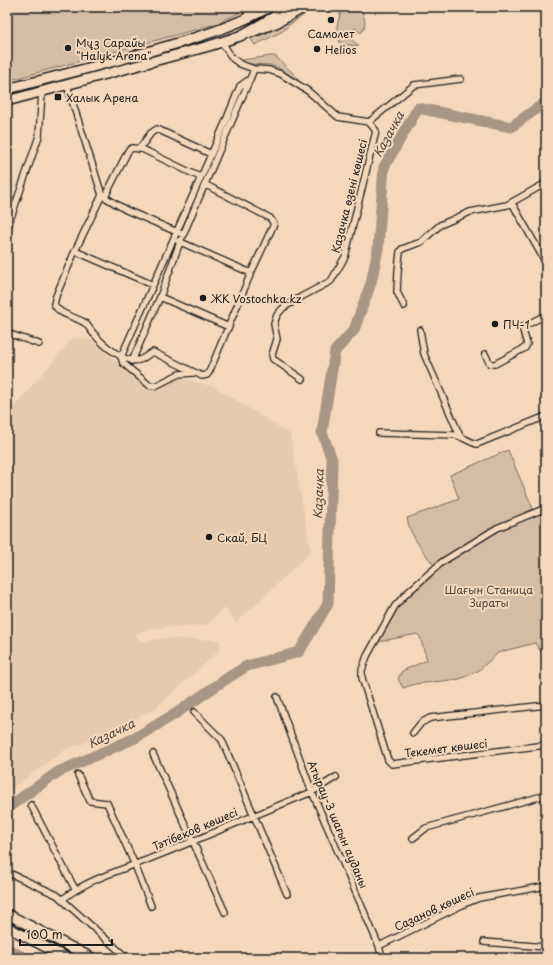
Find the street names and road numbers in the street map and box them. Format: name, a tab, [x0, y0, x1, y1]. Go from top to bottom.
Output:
street label: Казачка өзені көшесі	[327, 137, 371, 255]
street label: Текемет көшесі	[404, 734, 488, 762]
street label: Атырау-3 шағын ауданы	[303, 757, 373, 891]
street label: Тәтібеков көшесі	[150, 803, 240, 855]
street label: Сазанов көшесі	[391, 883, 477, 935]

